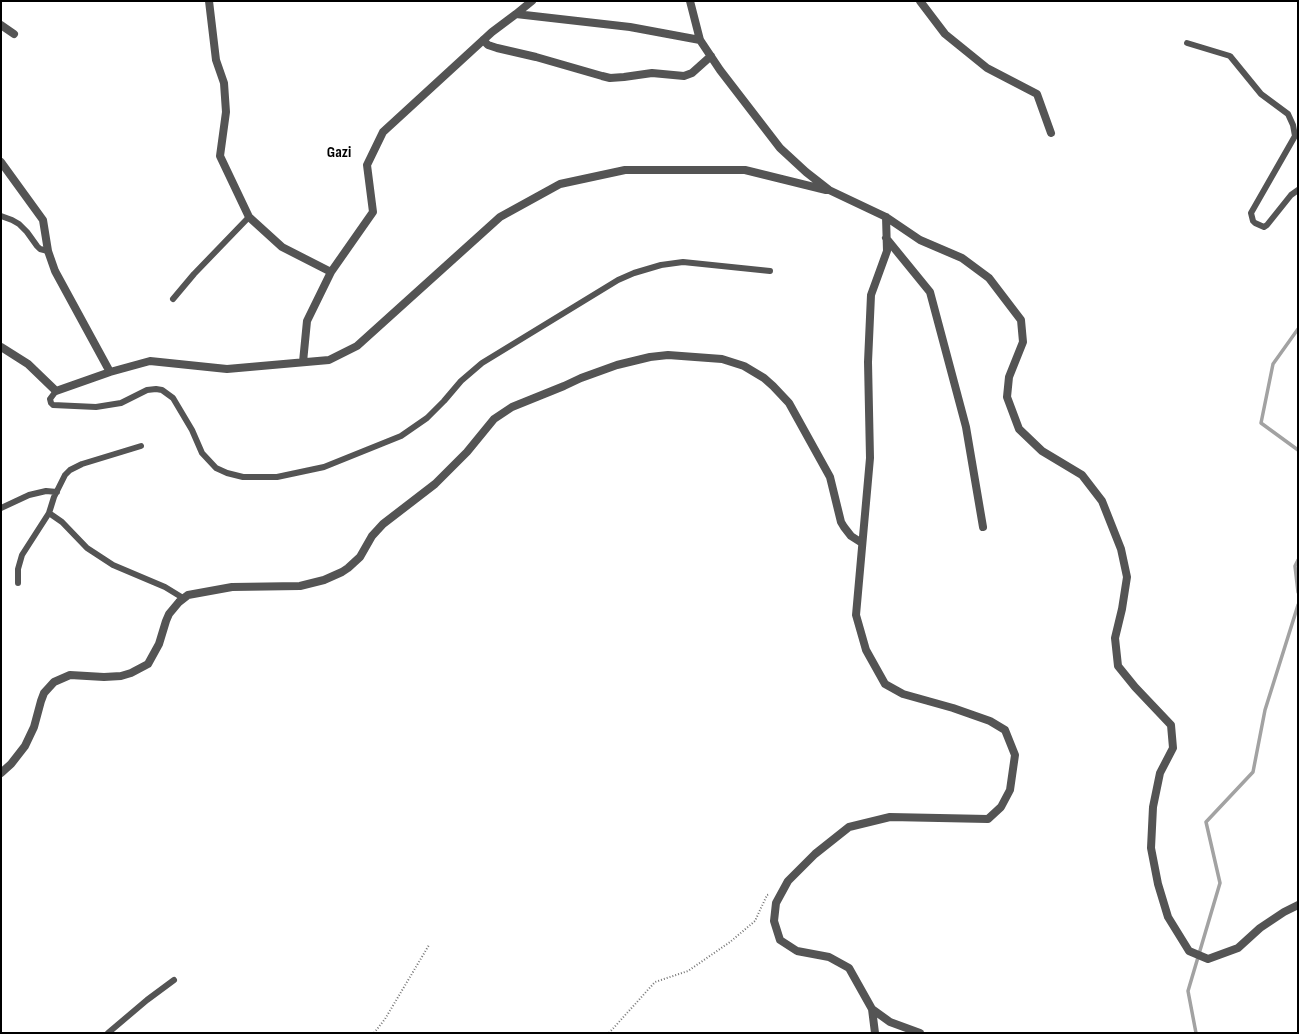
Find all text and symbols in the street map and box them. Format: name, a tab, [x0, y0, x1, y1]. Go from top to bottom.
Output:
district label: Gazi	[327, 143, 351, 163]

